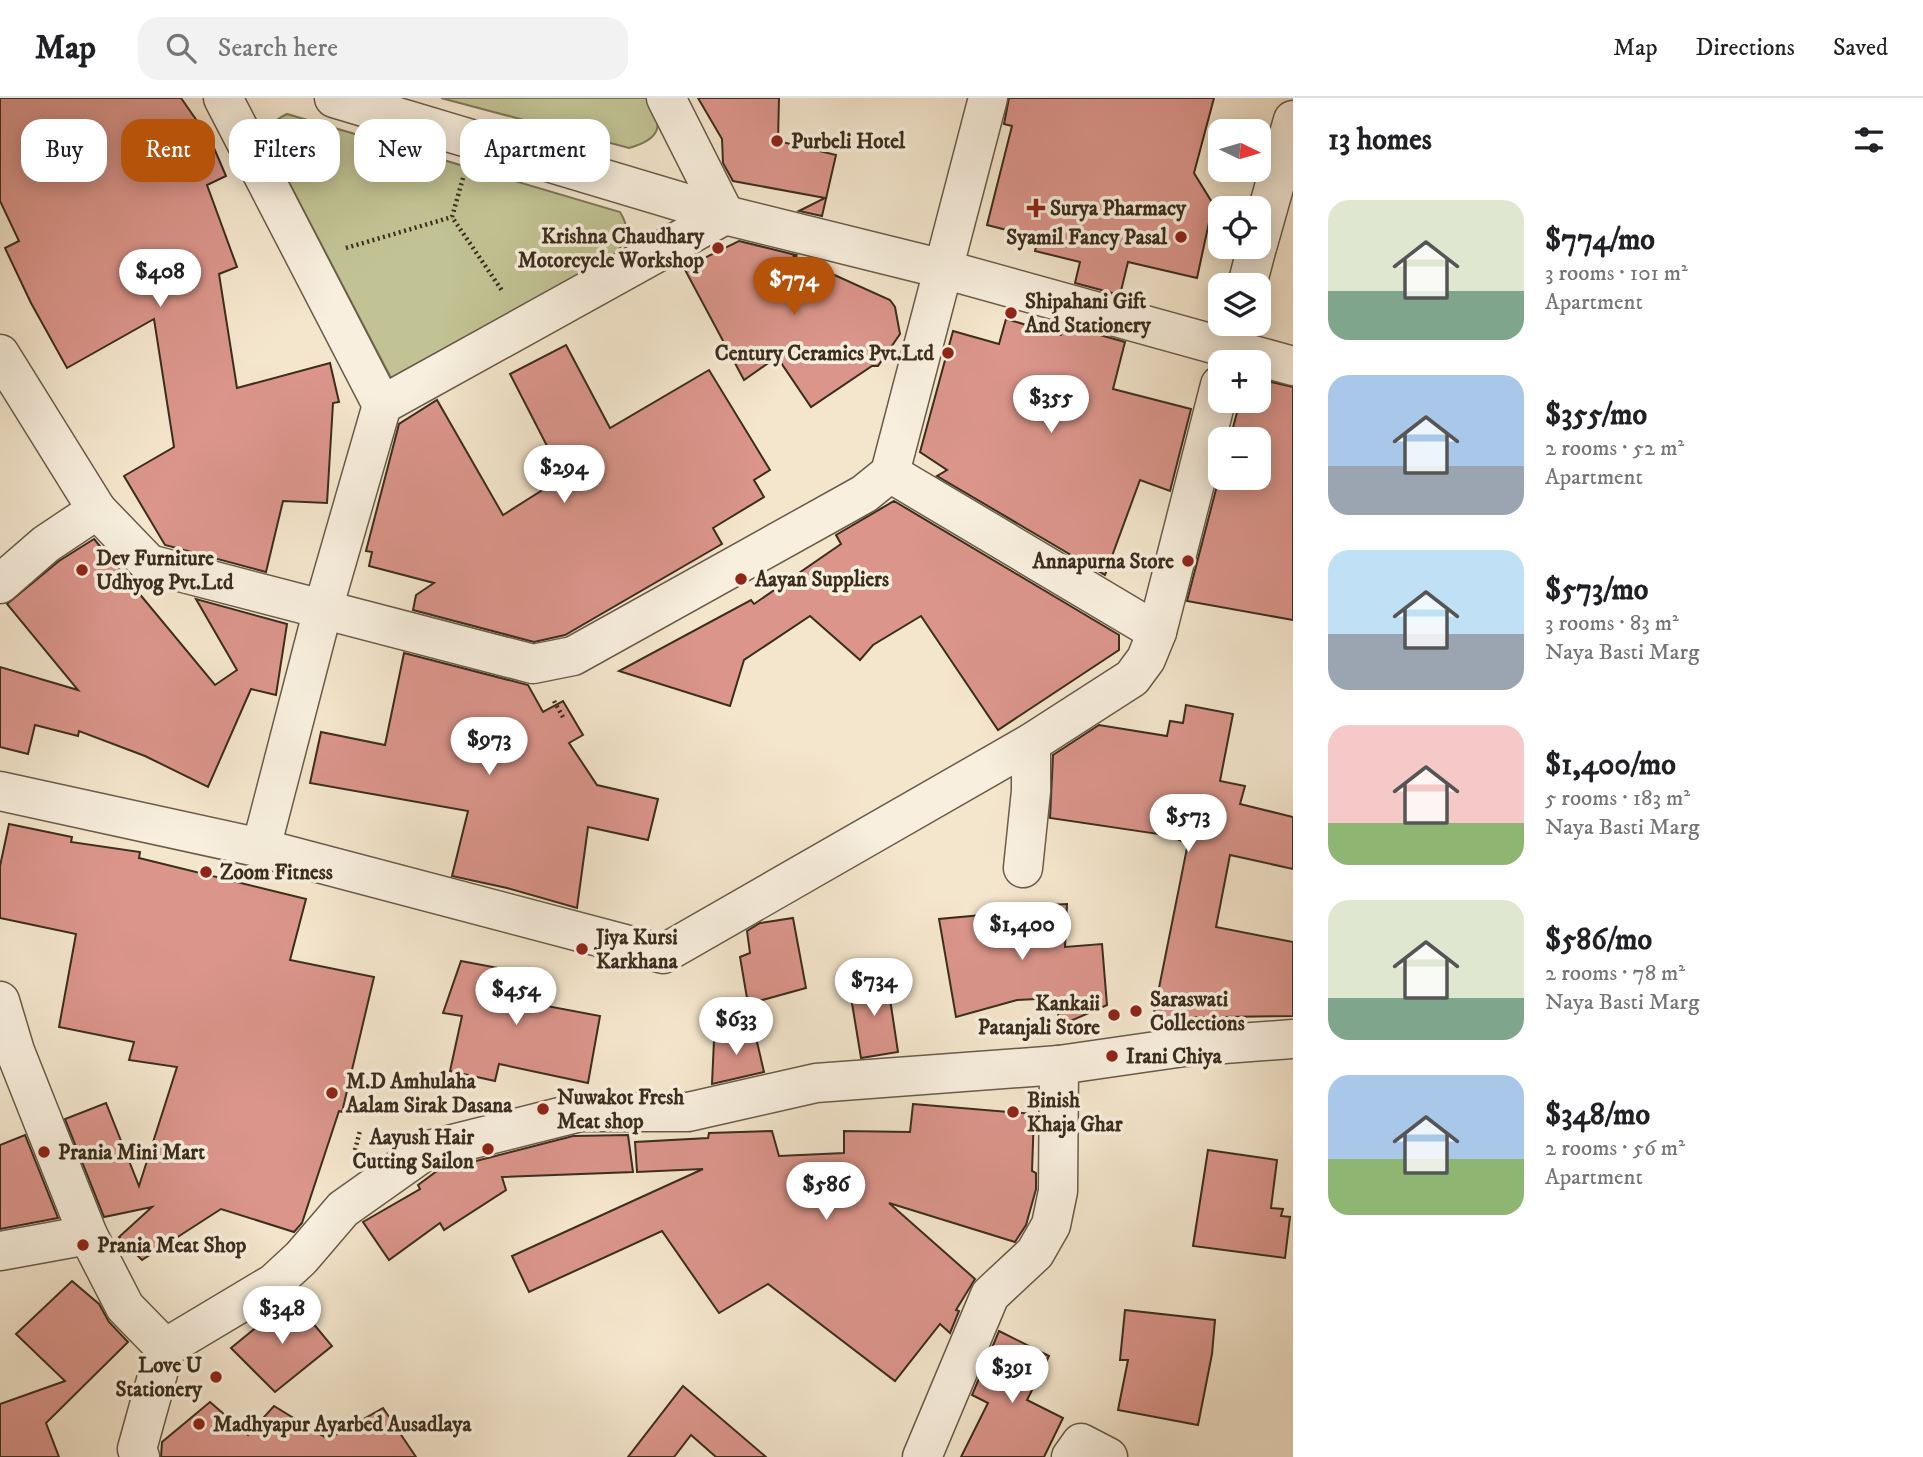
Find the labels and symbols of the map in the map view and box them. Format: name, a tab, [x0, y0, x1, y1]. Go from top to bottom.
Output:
north arrow	[1208, 119, 1270, 182]
place label: Purbeli Hotel	[791, 129, 906, 155]
marker: Purbeli Hotel	[769, 133, 785, 149]
place label: Surya Pharmacy	[1050, 196, 1187, 222]
marker: Surya Pharmacy	[1028, 200, 1044, 216]
place label: Krishna Chaudhary Motorcycle Workshop	[518, 224, 705, 274]
place label: Syamil Fancy Pasal	[1006, 225, 1168, 251]
marker: Syamil Fancy Pasal	[1173, 229, 1189, 245]
marker: Krishna Chaudhary Motorcycle Workshop	[710, 240, 726, 256]
pin: $408	[119, 250, 201, 309]
pin: $774	[753, 258, 835, 317]
place label: Shipahani Gift And Stationery	[1024, 289, 1152, 339]
marker: Shipahani Gift And Stationery	[1003, 305, 1019, 321]
place label: Century Ceramics Pvt.Ltd	[715, 341, 935, 367]
marker: Century Ceramics Pvt.Ltd	[940, 345, 956, 361]
pin: $355	[1010, 376, 1092, 435]
pin: $294	[523, 446, 605, 505]
place label: Dev Furniture Udhyog Pvt.Ltd	[96, 546, 234, 596]
place label: Annapurna Store	[1031, 549, 1174, 575]
marker: Annapurna Store	[1180, 553, 1196, 569]
marker: Dev Furniture Udhyog Pvt.Ltd	[74, 562, 90, 578]
place label: Aayan Suppliers	[754, 567, 889, 593]
marker: Aayan Suppliers	[733, 571, 749, 587]
pin: $973	[448, 718, 530, 777]
pin: $573	[1147, 794, 1229, 854]
place label: Zoom Fitness	[220, 860, 333, 886]
marker: Zoom Fitness	[198, 864, 214, 880]
pin: $1,400	[965, 902, 1079, 962]
place label: Jiya Kursi Karkhana	[594, 925, 679, 975]
marker: Jiya Kursi Karkhana	[574, 941, 590, 957]
pin: $734	[833, 958, 915, 1018]
pin: $454	[475, 968, 557, 1027]
place label: Saraswati Collections	[1150, 987, 1245, 1037]
place label: Kankaii Patanjali Store	[978, 991, 1101, 1042]
pin: $633	[695, 998, 777, 1057]
marker: Saraswati Collections	[1128, 1003, 1144, 1019]
marker: Kankaii Patanjali Store	[1106, 1007, 1122, 1023]
place label: Irani Chiya	[1126, 1044, 1223, 1070]
marker: Irani Chiya	[1104, 1048, 1120, 1064]
place label: M.D Amhulaha Aalam Sirak Dasana	[345, 1069, 513, 1119]
marker: M.D Amhulaha Aalam Sirak Dasana	[324, 1085, 340, 1101]
place label: Nuwakot Fresh Meat shop	[557, 1085, 685, 1135]
place label: Binish Khaja Ghar	[1027, 1088, 1124, 1139]
marker: Nuwakot Fresh Meat shop	[535, 1101, 551, 1117]
marker: Binish Khaja Ghar	[1005, 1104, 1021, 1120]
place label: Aayush Hair Cutting Sailon	[353, 1125, 475, 1175]
place label: Prania Mini Mart	[58, 1140, 205, 1166]
marker: Aayush Hair Cutting Sailon	[480, 1141, 496, 1157]
marker: Prania Mini Mart	[36, 1144, 52, 1160]
pin: $586	[785, 1162, 867, 1222]
place label: Prania Meat Shop	[97, 1233, 247, 1259]
marker: Prania Meat Shop	[75, 1237, 91, 1253]
pin: $348	[241, 1286, 323, 1346]
pin: $391	[971, 1346, 1053, 1405]
place label: Love U Stationery	[116, 1353, 203, 1403]
marker: Love U Stationery	[208, 1369, 224, 1385]
place label: Madhyapur Ayarbed Ausadlaya	[213, 1412, 473, 1438]
marker: Madhyapur Ayarbed Ausadlaya	[191, 1416, 207, 1432]

